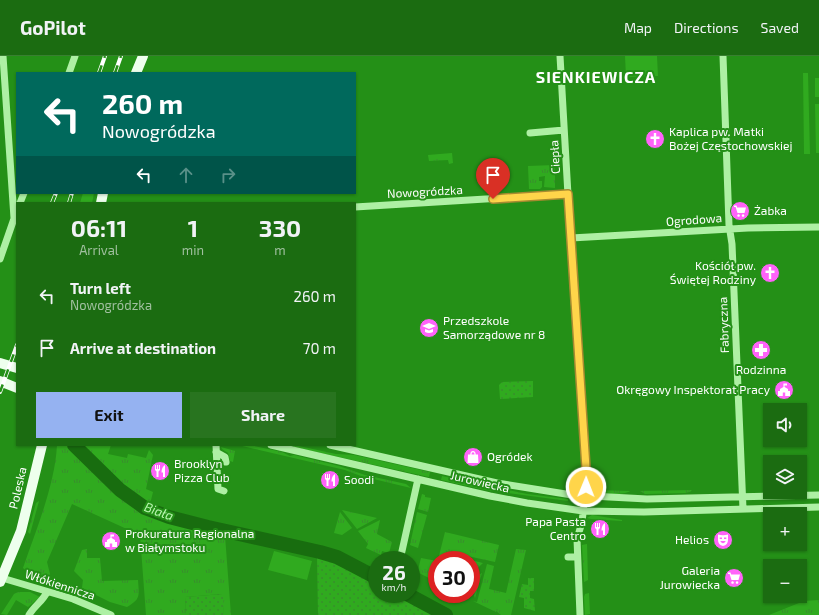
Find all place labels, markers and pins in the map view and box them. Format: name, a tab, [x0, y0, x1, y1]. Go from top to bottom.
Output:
place label: Kaplica pw. Matki Bożej Częstochowskiej	[669, 124, 792, 153]
church icon: Kaplica pw. Matki Bożej Częstochowskiej	[644, 128, 666, 150]
pin	[476, 158, 510, 199]
supermarket icon: Żabka	[729, 200, 751, 222]
place label: Żabka	[754, 203, 787, 217]
place label: Kościół pw. Świętej Rodziny	[670, 258, 757, 287]
church icon: Kościół pw. Świętej Rodziny	[759, 262, 781, 284]
place label: Przedszkole Samorządowe nr 8	[443, 313, 545, 341]
school or university icon: Przedszkole Samorządowe nr 8	[418, 317, 440, 339]
pharmacy icon: Rodzinna	[750, 339, 772, 361]
place label: Rodzinna	[736, 362, 786, 376]
public building icon: Okręgowy Inspektorat Pracy	[773, 379, 795, 401]
place label: Okręgowy Inspektorat Pracy	[616, 382, 771, 396]
shop icon: Ogródek	[462, 446, 484, 468]
place label: Ogródek	[487, 449, 533, 463]
place label: Brooklyn Pizza Club	[174, 456, 230, 484]
restaurant icon: Brooklyn Pizza Club	[149, 460, 171, 482]
restaurant icon: Soodi	[319, 469, 341, 491]
place label: Soodi	[344, 472, 374, 486]
place label: Papa Pasta Centro	[525, 514, 586, 542]
restaurant icon: Papa Pasta Centro	[589, 518, 611, 540]
place label: Prokuratura Regionalna w Białymstoku	[125, 526, 254, 554]
theatre icon: Helios	[712, 529, 734, 551]
public building icon: Prokuratura Regionalna w Białymstoku	[100, 530, 122, 552]
place label: Helios	[675, 532, 709, 546]
place label: Galeria Jurowiecka	[660, 563, 720, 591]
supermarket icon: Galeria Jurowiecka	[723, 567, 745, 589]

